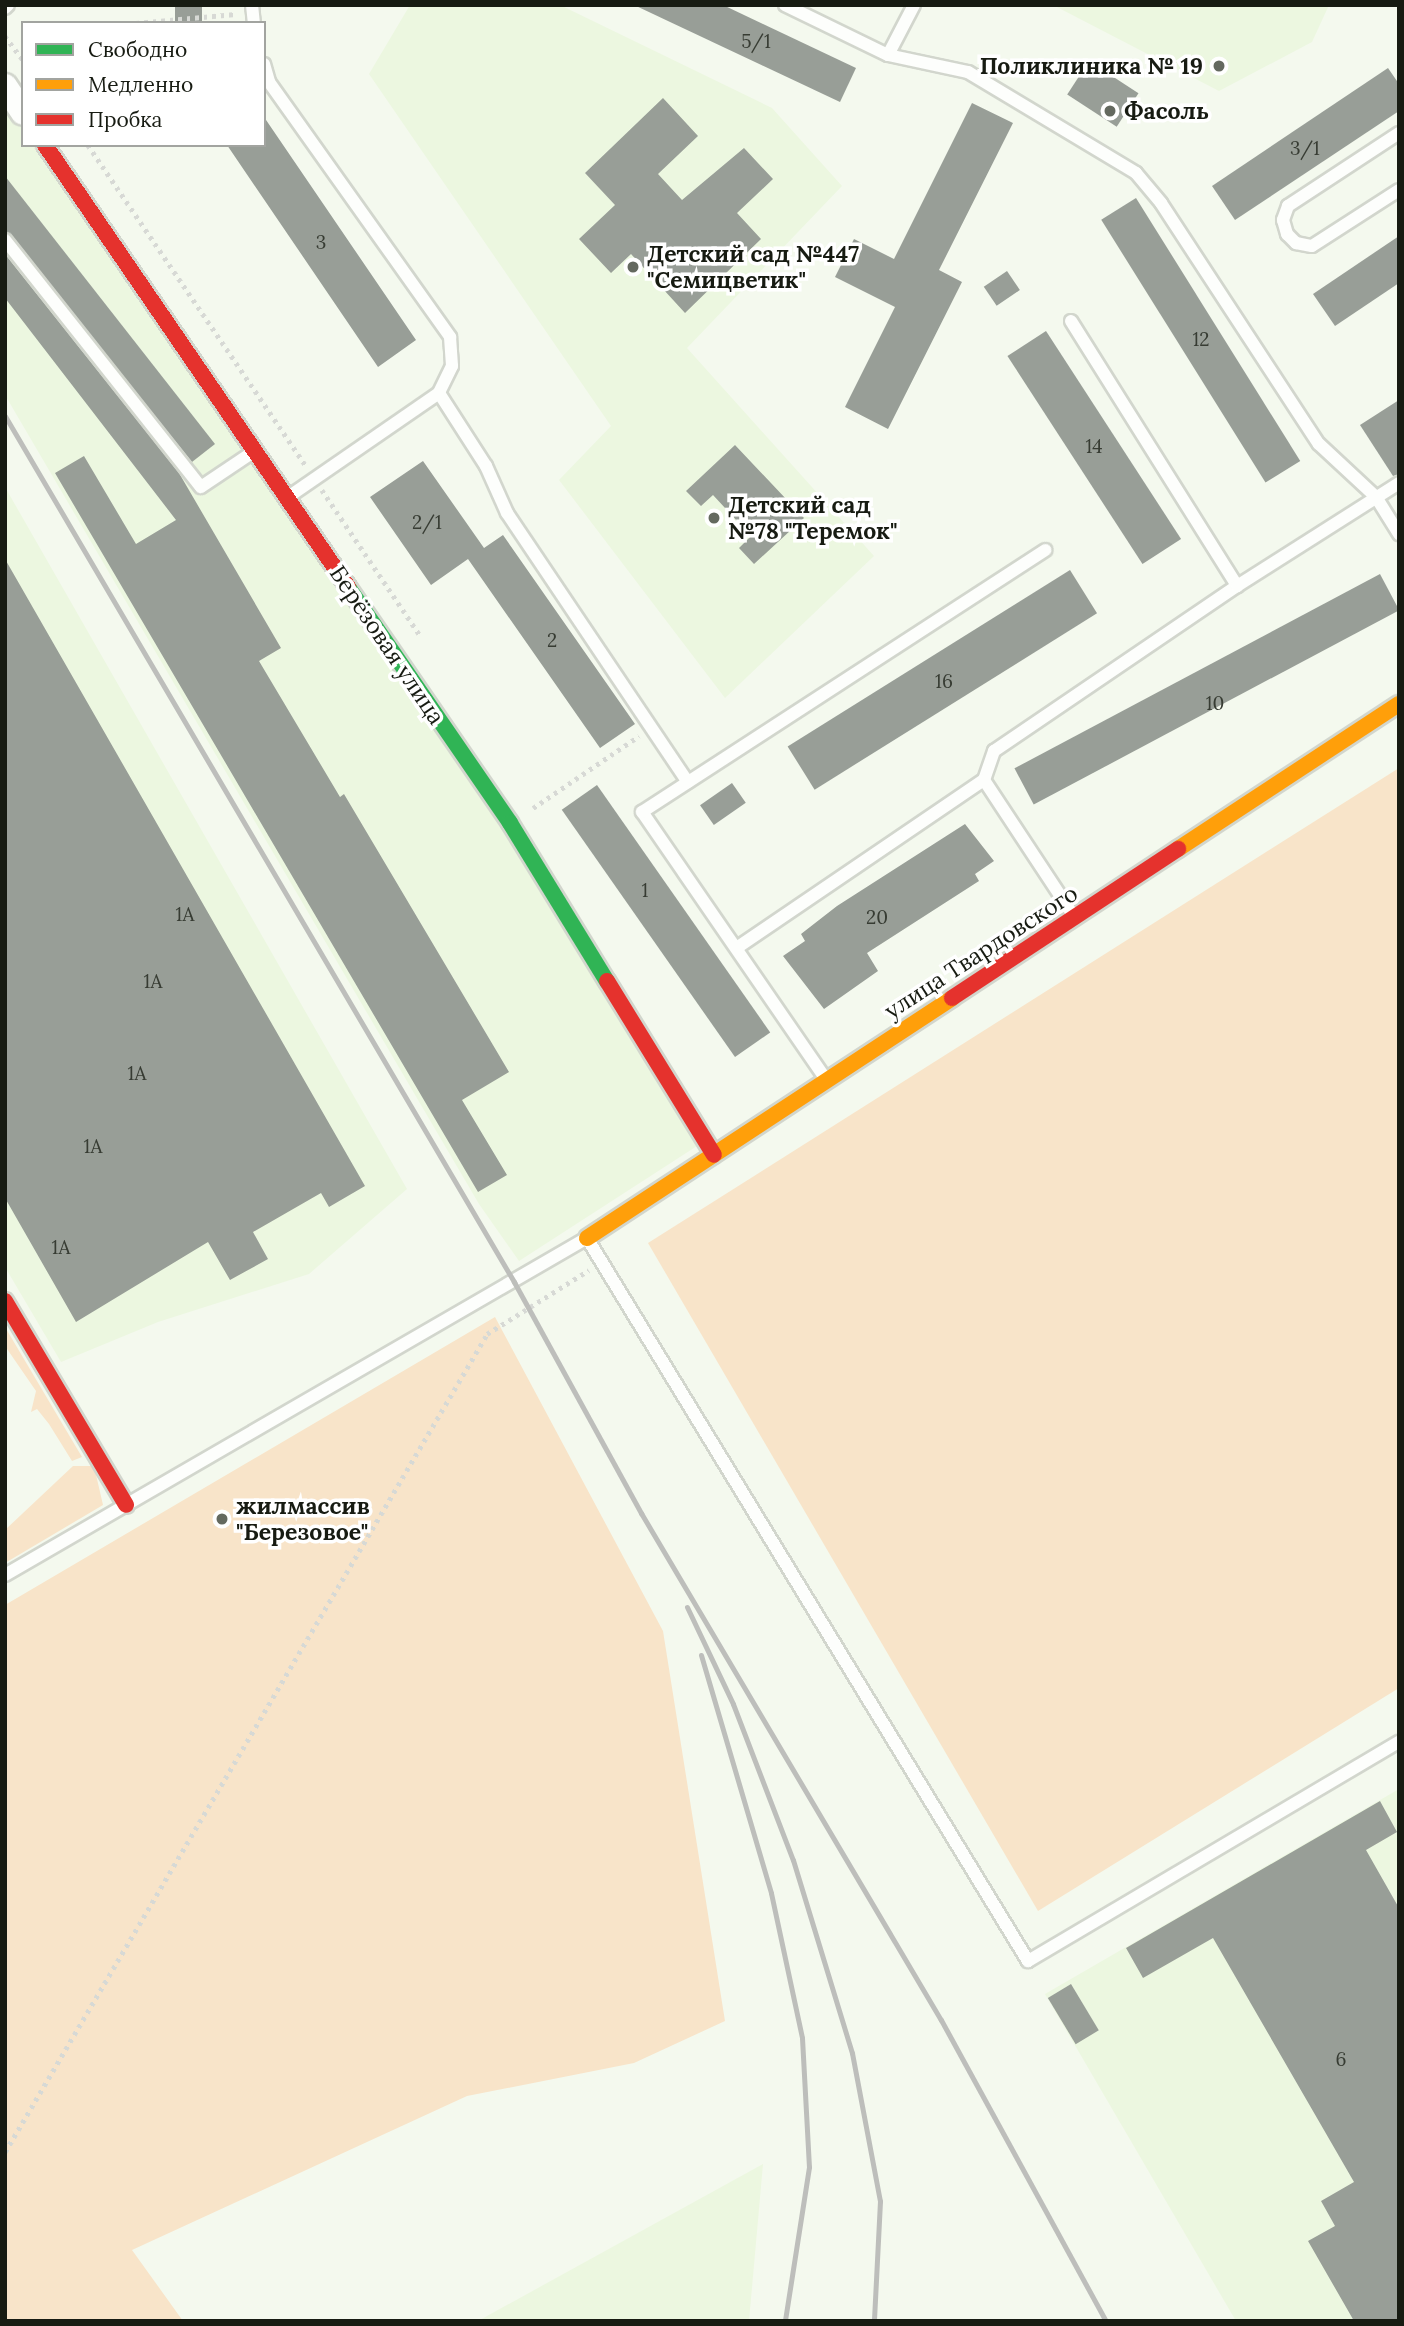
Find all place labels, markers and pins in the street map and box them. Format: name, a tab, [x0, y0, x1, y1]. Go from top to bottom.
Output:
place label: Поликлиника № 19	[980, 52, 1203, 80]
marker: Поликлиника № 19	[1209, 56, 1229, 76]
place label: Фасоль	[1124, 97, 1209, 125]
marker: Фасоль	[1102, 103, 1118, 119]
place label: Детский сад №447 "Семицветик"	[647, 240, 859, 294]
marker: Детский сад №447 "Семицветик"	[625, 259, 641, 275]
place label: Детский сад №78 "Теремок"	[728, 491, 897, 545]
marker: Детский сад №78 "Теремок"	[706, 510, 722, 526]
place label: жилмассив "Березовое"	[236, 1492, 370, 1546]
marker: жилмассив "Березовое"	[214, 1511, 230, 1527]

